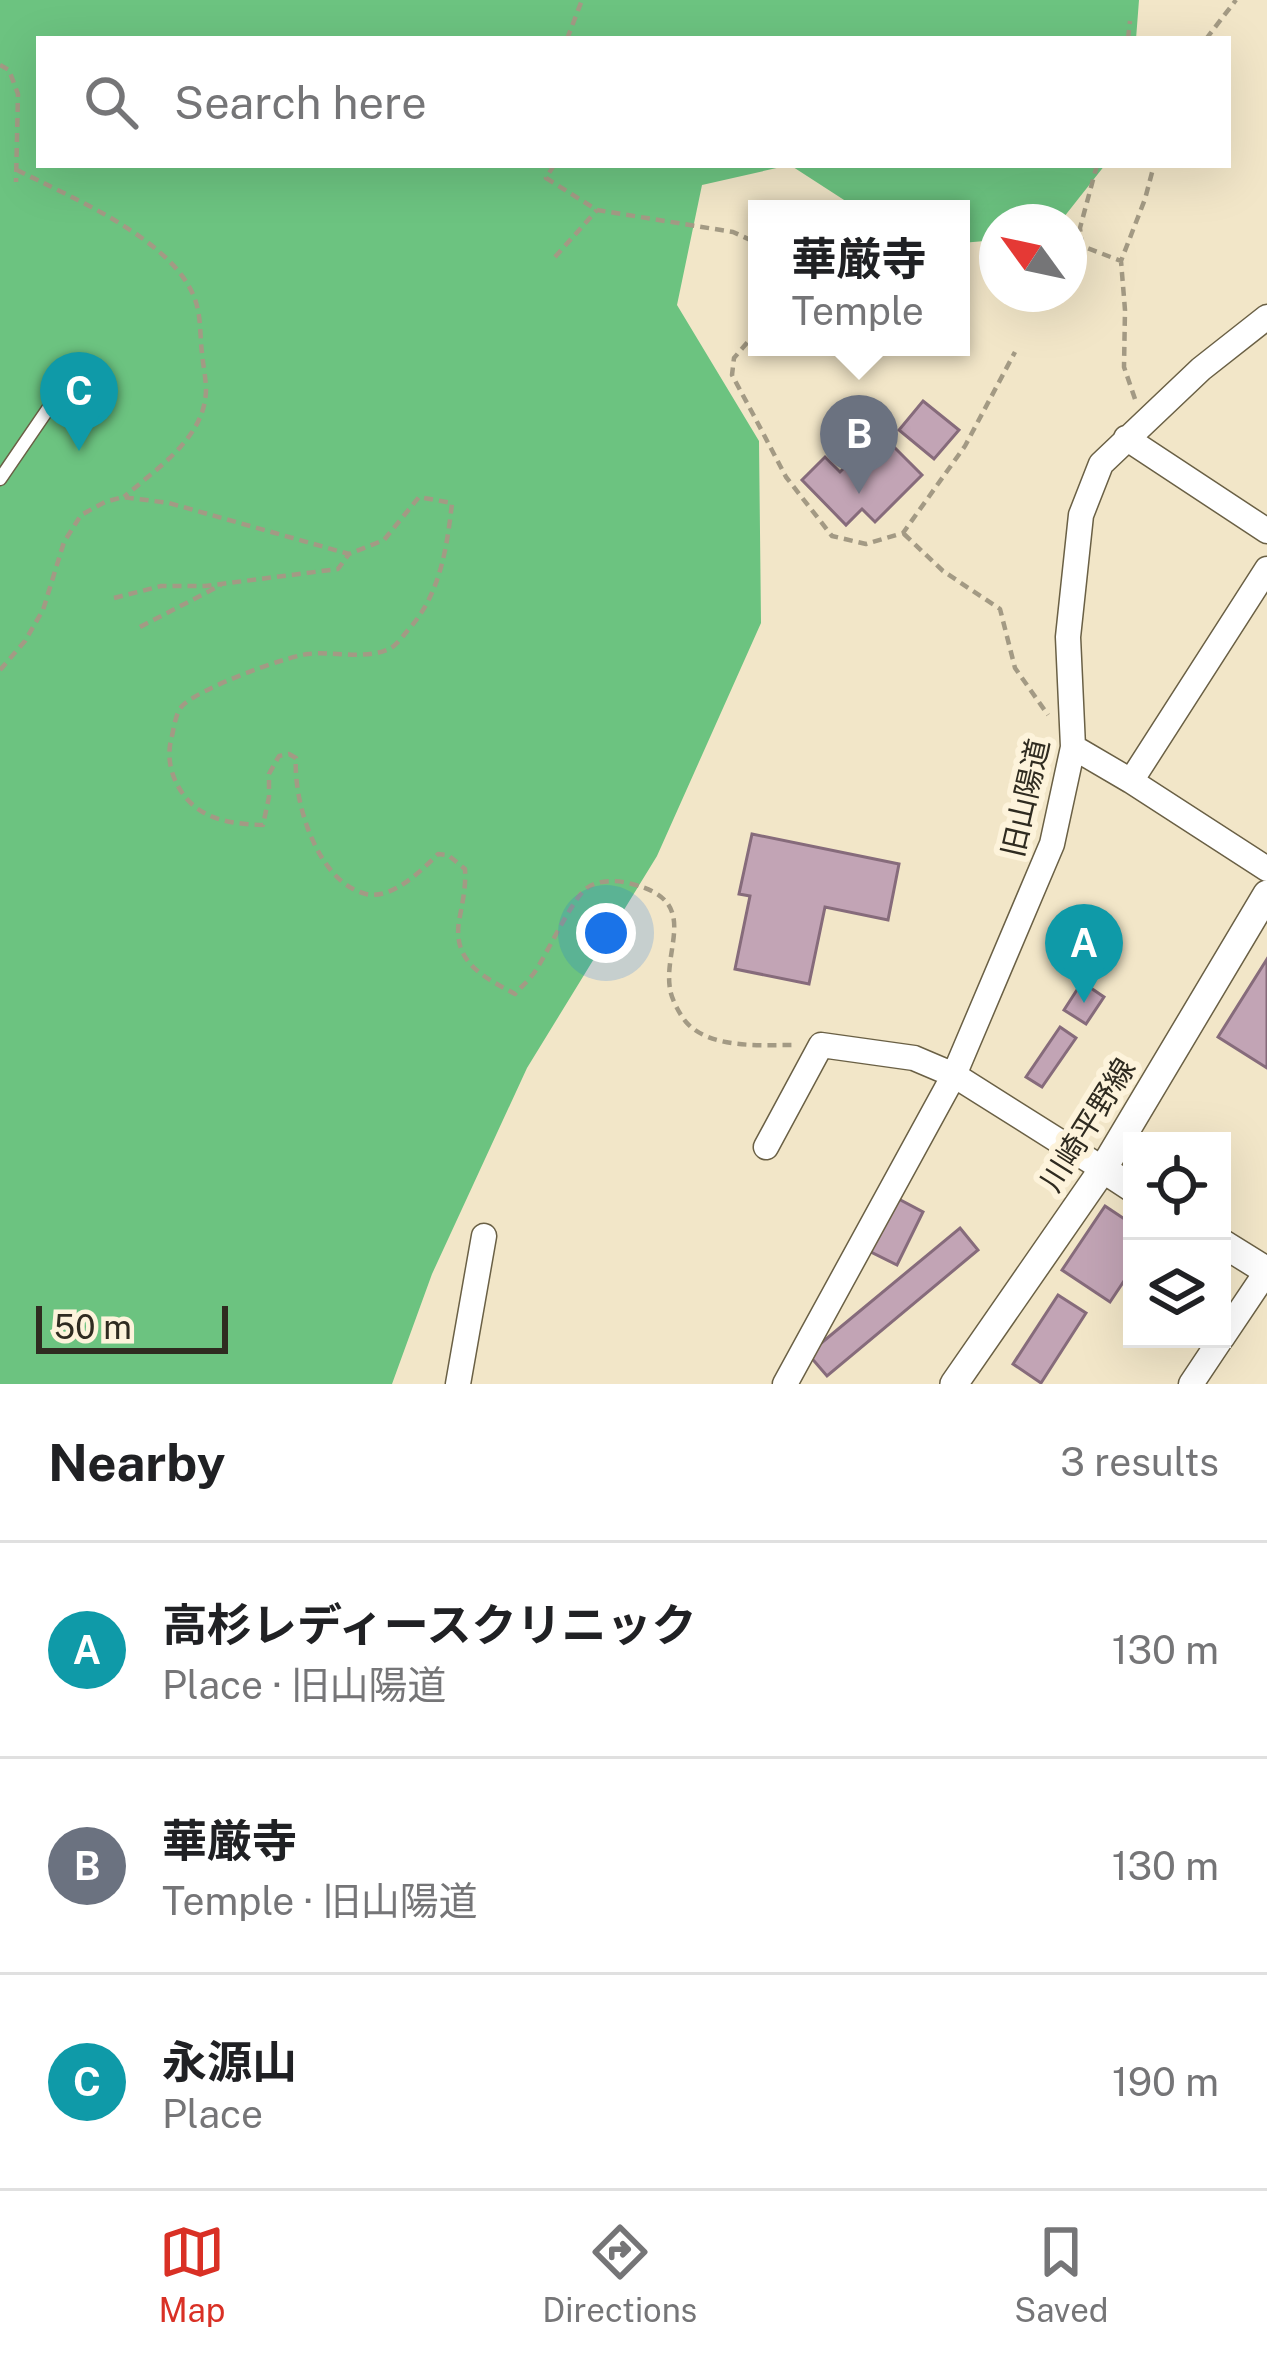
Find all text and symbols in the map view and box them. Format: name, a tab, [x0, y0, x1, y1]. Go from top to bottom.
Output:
search box	[36, 36, 1231, 168]
icon: search	[78, 69, 144, 135]
text: Search here	[174, 76, 427, 129]
popup	[748, 200, 970, 356]
north arrow	[979, 204, 1087, 312]
text: 華厳寺	[791, 232, 927, 285]
text: Temple	[791, 288, 924, 334]
pin: C	[40, 352, 118, 451]
pin: B	[820, 395, 898, 494]
street label: 旧山陽道	[994, 735, 1056, 860]
your location	[576, 903, 636, 963]
pin: A	[1045, 904, 1123, 1003]
street label: 川崎平野線	[1032, 1051, 1142, 1198]
map controls	[1123, 1132, 1231, 1348]
button: locate	[1123, 1132, 1231, 1240]
button: layers	[1123, 1240, 1231, 1348]
scale bar	[36, 1300, 228, 1353]
text: 50 m	[54, 1308, 132, 1346]
text: Nearby	[48, 1433, 225, 1492]
text: 3 results	[1060, 1439, 1219, 1485]
text: 高杉レディースクリニック	[162, 1598, 697, 1651]
text: A	[73, 1627, 101, 1673]
text: 130 m	[1112, 1627, 1219, 1673]
text: Place · 旧山陽道	[162, 1662, 447, 1708]
text: 華厳寺	[162, 1814, 297, 1867]
text: B	[74, 1843, 100, 1889]
text: 130 m	[1112, 1843, 1219, 1889]
text: Temple · 旧山陽道	[162, 1878, 478, 1924]
text: 永源山	[162, 2035, 297, 2088]
text: C	[73, 2059, 101, 2105]
text: 190 m	[1112, 2059, 1219, 2105]
text: Place	[162, 2091, 263, 2137]
tab: Map	[158, 2219, 225, 2329]
tab: Directions	[542, 2219, 697, 2329]
tab: Saved	[1014, 2219, 1109, 2329]

